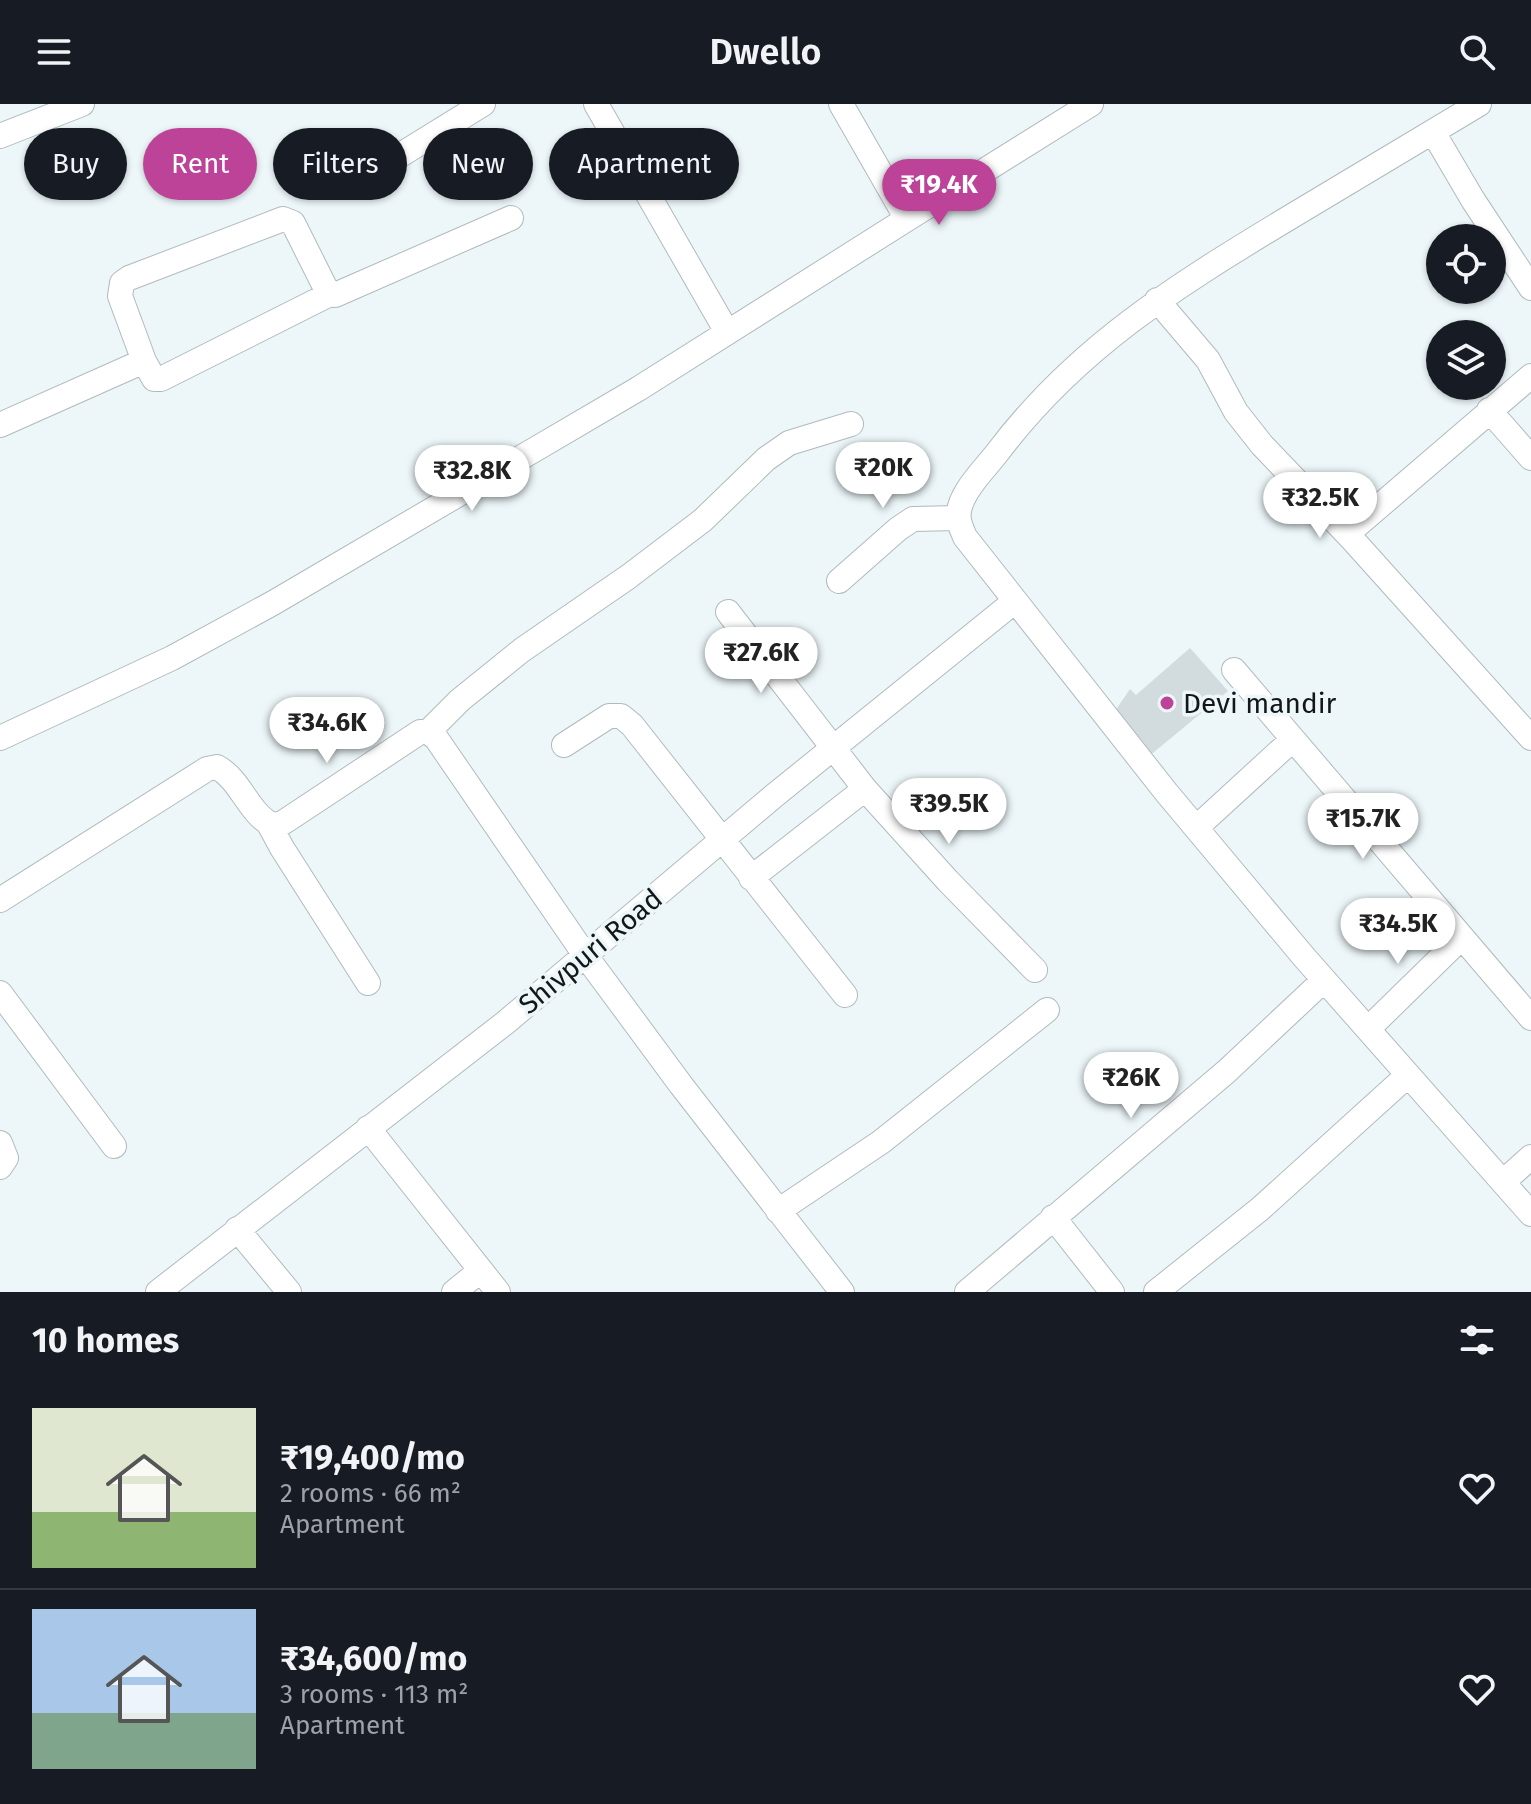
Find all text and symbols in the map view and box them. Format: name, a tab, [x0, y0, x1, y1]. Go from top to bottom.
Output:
icon: menu	[32, 30, 76, 74]
text: Dwello	[709, 30, 822, 74]
icon: search	[1455, 30, 1499, 74]
chip: Buy	[24, 128, 127, 200]
chip: Rent	[143, 128, 257, 200]
chip: Filters	[273, 128, 407, 200]
chip: New	[423, 128, 533, 200]
chip: Apartment	[549, 128, 739, 200]
pin: ₹19.4K	[874, 159, 1004, 227]
text: ₹19.4K	[900, 169, 978, 200]
map controls	[1426, 224, 1506, 400]
button: locate	[1426, 224, 1506, 304]
button: layers	[1426, 320, 1506, 400]
pin: ₹20K	[836, 442, 930, 510]
pin: ₹32.8K	[407, 445, 537, 513]
text: ₹20K	[853, 452, 913, 483]
text: ₹32.8K	[433, 455, 511, 486]
pin: ₹32.5K	[1255, 472, 1385, 540]
text: ₹32.5K	[1281, 482, 1359, 513]
pin: ₹27.6K	[696, 627, 826, 695]
text: ₹27.6K	[723, 637, 799, 668]
place label: Devi mandir	[1183, 687, 1337, 720]
marker: Devi mandir	[1158, 694, 1176, 712]
pin: ₹34.6K	[262, 697, 392, 765]
text: ₹34.6K	[287, 707, 367, 738]
pin: ₹39.5K	[884, 778, 1014, 846]
text: ₹39.5K	[910, 788, 988, 819]
pin: ₹15.7K	[1298, 793, 1428, 861]
text: ₹15.7K	[1326, 803, 1400, 834]
street label: Shivpuri Road	[512, 882, 669, 1021]
pin: ₹34.5K	[1333, 898, 1463, 966]
text: ₹34.5K	[1358, 908, 1438, 939]
pin: ₹26K	[1084, 1052, 1178, 1120]
text: ₹26K	[1102, 1062, 1160, 1093]
icon: filters	[1455, 1318, 1499, 1362]
text: 10 homes	[32, 1320, 179, 1361]
text: ₹19,400/mo	[280, 1437, 465, 1478]
icon: home	[96, 1440, 192, 1536]
icon: heart	[1455, 1466, 1499, 1510]
text: 2 rooms · 66 m²	[280, 1478, 461, 1509]
text: Apartment	[280, 1509, 405, 1540]
text: ₹34,600/mo	[280, 1638, 467, 1679]
icon: home	[96, 1641, 192, 1737]
icon: heart	[1455, 1667, 1499, 1711]
text: 3 rooms · 113 m²	[280, 1679, 469, 1710]
text: Apartment	[280, 1710, 405, 1741]

